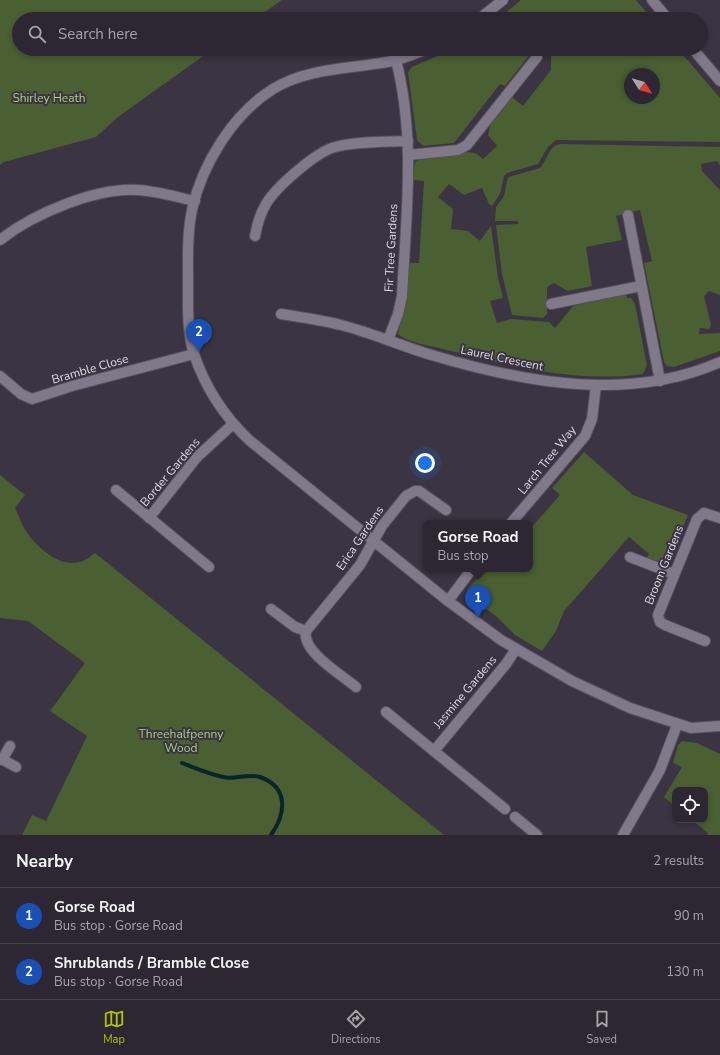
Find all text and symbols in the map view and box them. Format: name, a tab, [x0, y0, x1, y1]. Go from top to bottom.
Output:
search box	[12, 12, 708, 56]
icon: search	[26, 23, 48, 45]
text: Search here	[58, 24, 138, 44]
north arrow	[624, 68, 660, 104]
park label: Shirley Heath	[12, 90, 86, 106]
street label: Fir Tree Gardens	[381, 203, 401, 293]
pin: 2	[186, 319, 212, 352]
street label: Laurel Crescent	[459, 341, 546, 375]
street label: Bramble Close	[50, 350, 130, 388]
street label: Larch Tree Way	[514, 422, 580, 498]
street label: Border Gardens	[137, 434, 204, 510]
your location	[415, 453, 435, 473]
street label: Erica Gardens	[333, 503, 388, 573]
popup	[423, 520, 533, 572]
street label: Broom Gardens	[641, 523, 687, 607]
text: Gorse Road	[438, 527, 518, 547]
text: Bus stop	[438, 547, 489, 565]
pin: 1	[465, 585, 491, 618]
street label: Jasmine Gardens	[429, 652, 500, 733]
park label: Threehalfpenny Wood	[139, 726, 224, 756]
map controls	[672, 787, 708, 823]
button: locate	[672, 787, 708, 823]
text: Nearby	[16, 850, 73, 873]
text: 2 results	[653, 852, 704, 870]
text: Gorse Road	[54, 897, 135, 917]
text: 1	[25, 907, 33, 925]
text: 90 m	[674, 907, 704, 925]
text: Bus stop · Gorse Road	[54, 917, 183, 935]
text: Shrublands / Bramble Close	[54, 953, 249, 973]
text: 2	[25, 963, 33, 981]
text: 130 m	[666, 963, 704, 981]
text: Bus stop · Gorse Road	[54, 973, 183, 991]
tab: Map	[103, 1008, 125, 1047]
tab: Directions	[331, 1008, 381, 1047]
tab: Saved	[587, 1008, 617, 1047]

